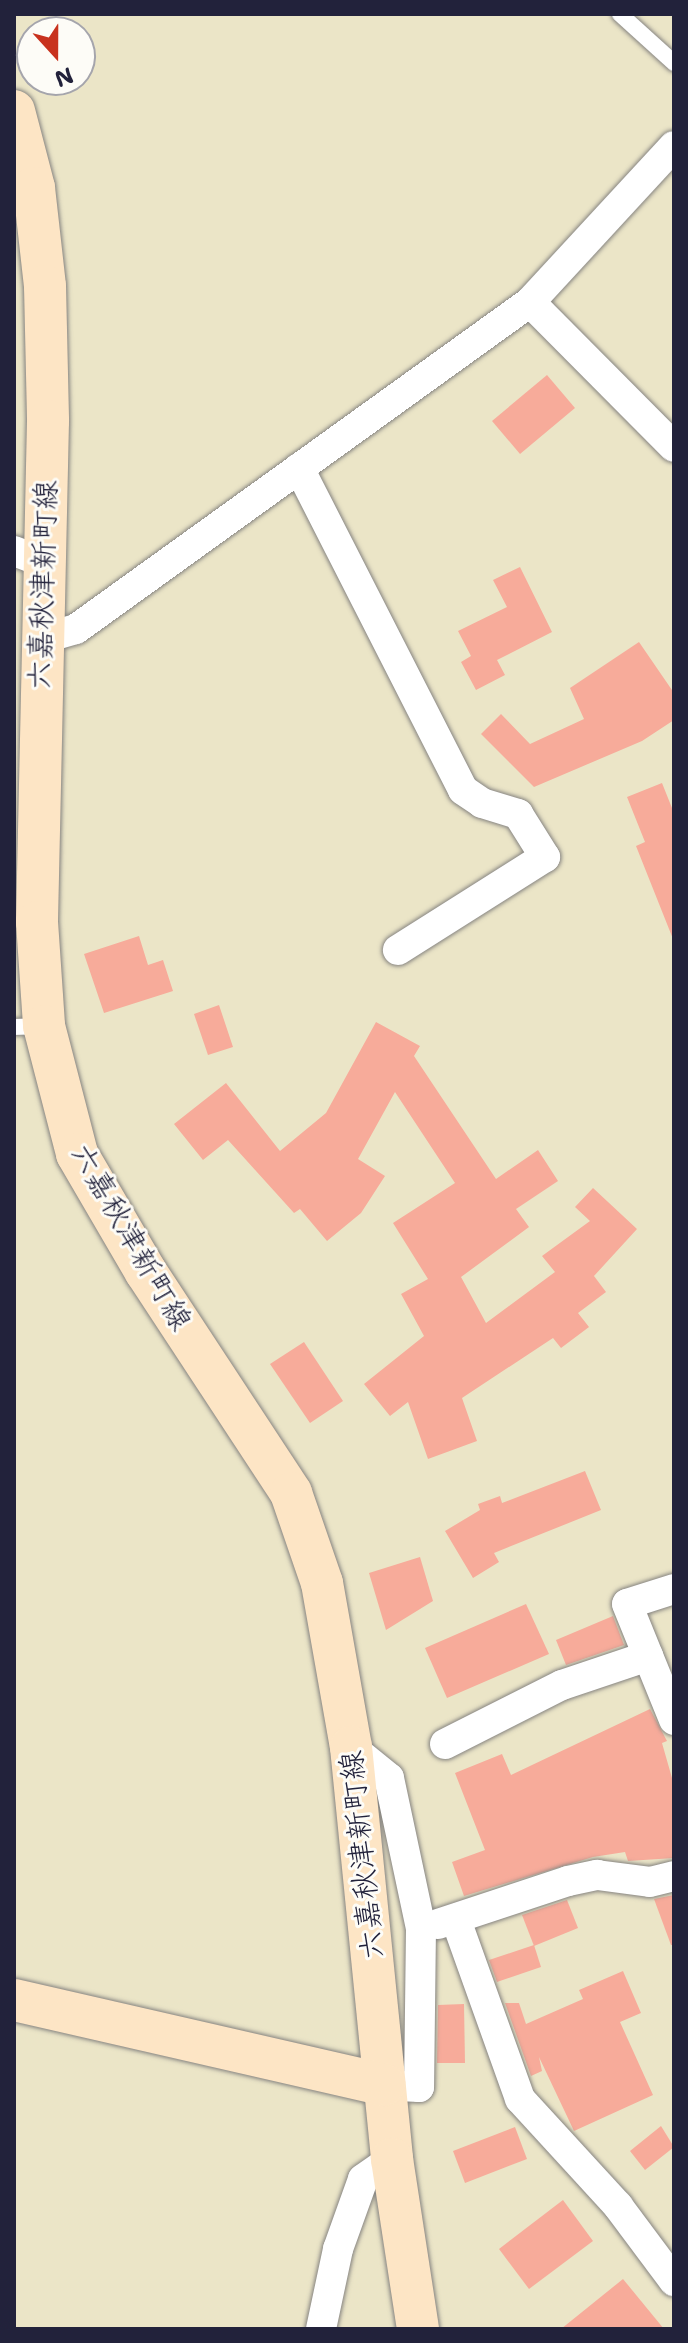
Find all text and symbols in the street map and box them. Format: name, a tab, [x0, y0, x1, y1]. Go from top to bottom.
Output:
north arrow	[16, 16, 96, 96]
text: N	[51, 60, 77, 94]
street label: 六嘉秋津新町線	[21, 479, 65, 691]
street label: 六嘉秋津新町線	[63, 1137, 199, 1337]
street label: 六嘉秋津新町線	[333, 1749, 391, 1961]

